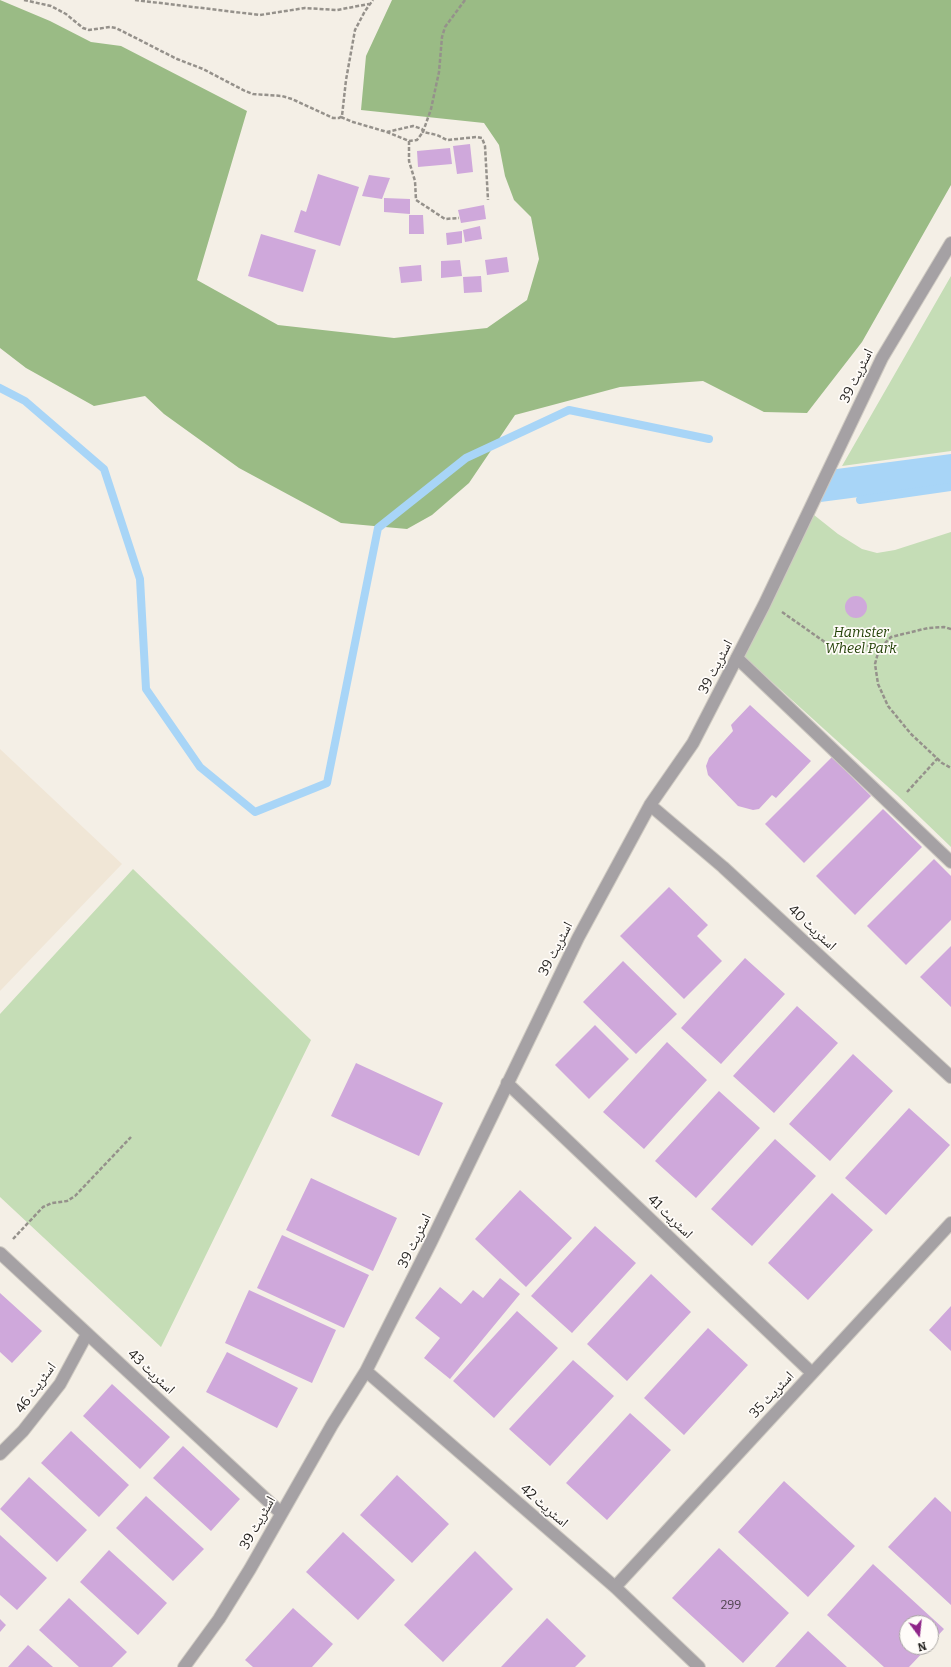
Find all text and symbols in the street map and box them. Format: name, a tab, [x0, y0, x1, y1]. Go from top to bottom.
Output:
street label: اسٹریٹ 39	[837, 346, 877, 406]
park label: Hamster Wheel Park	[825, 625, 897, 658]
street label: اسٹریٹ 39	[695, 637, 737, 697]
street label: اسٹریٹ 40	[785, 902, 839, 954]
street label: اسٹریٹ 39	[535, 919, 577, 979]
street label: اسٹریٹ 41	[644, 1191, 696, 1243]
street label: اسٹریٹ 39	[395, 1211, 435, 1271]
street label: اسٹریٹ 43	[124, 1346, 178, 1398]
street label: اسٹریٹ 46	[12, 1359, 60, 1417]
street label: اسٹریٹ 35	[746, 1368, 798, 1422]
street label: اسٹریٹ 42	[517, 1481, 571, 1531]
street label: اسٹریٹ 39	[236, 1493, 280, 1553]
house number: 299	[721, 1599, 741, 1613]
north arrow	[899, 1615, 939, 1655]
text: N	[916, 1639, 928, 1653]

